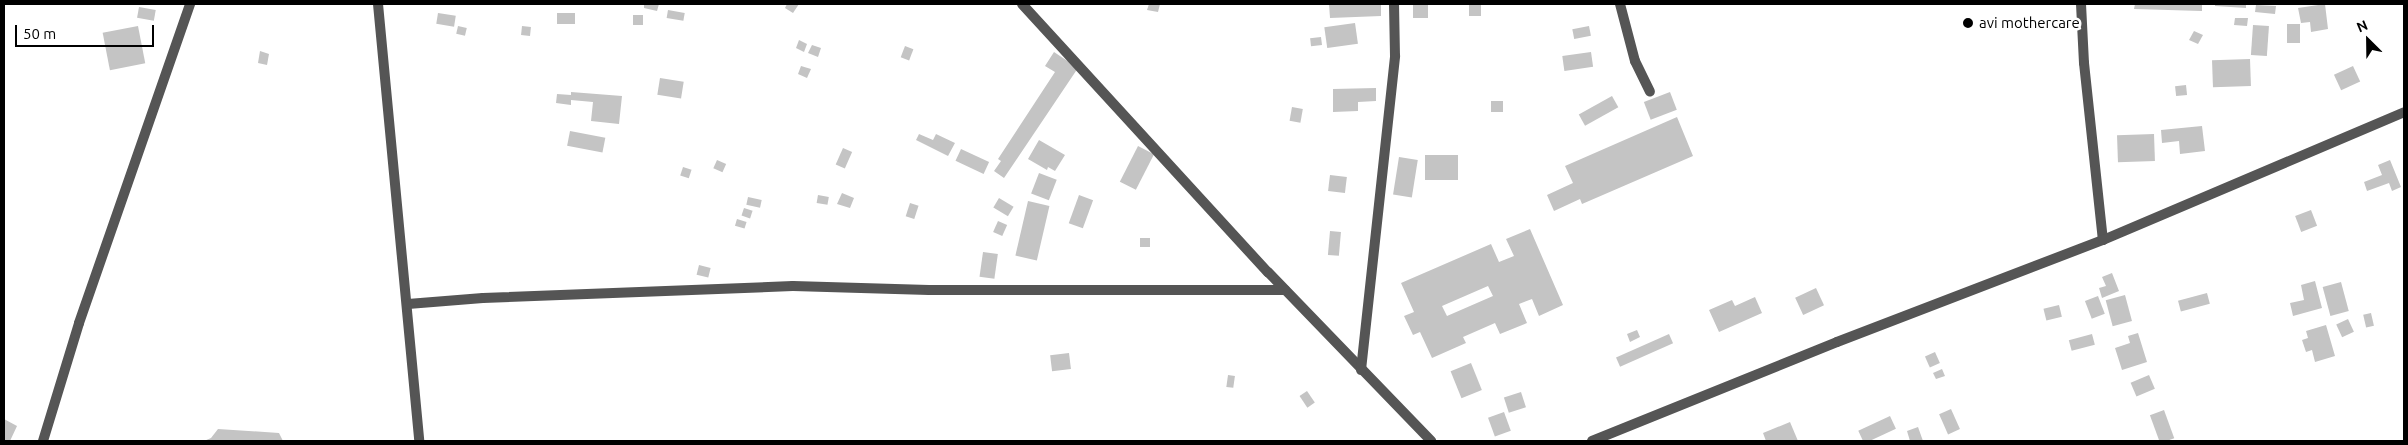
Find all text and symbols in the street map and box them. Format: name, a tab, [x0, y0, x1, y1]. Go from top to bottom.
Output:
place label: avi mothercare	[1979, 14, 2080, 32]
scale bar	[18, 15, 156, 47]
north arrow	[2343, 15, 2393, 65]
marker: avi mothercare	[1961, 16, 1975, 30]
text: N	[2354, 17, 2370, 36]
text: 50 m	[23, 25, 56, 42]

